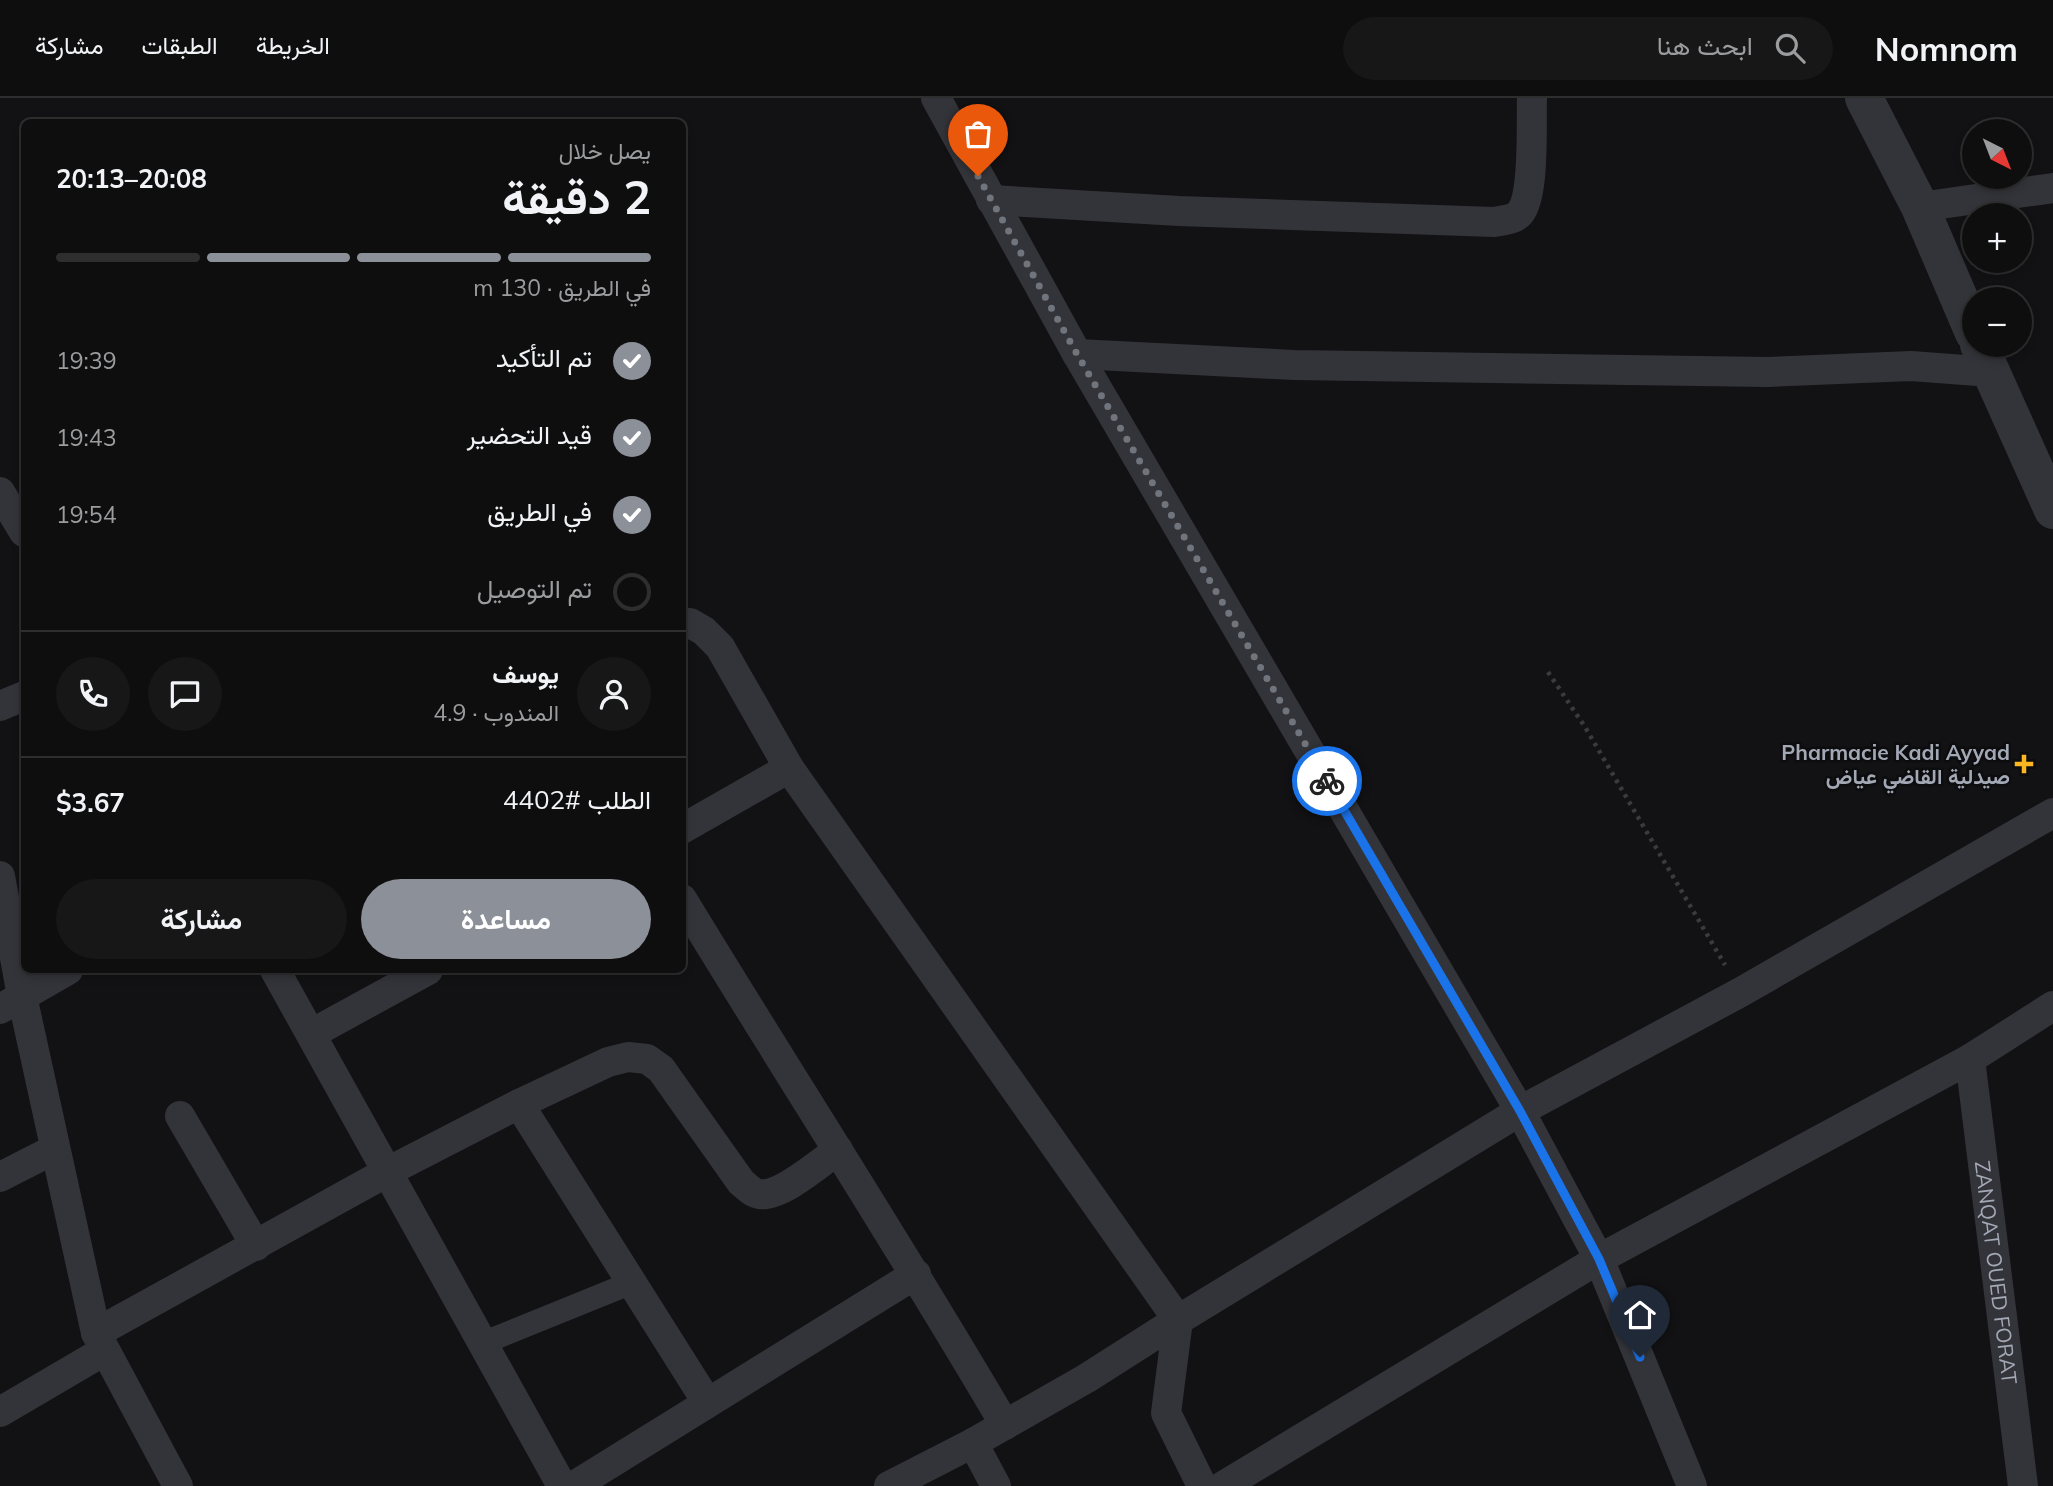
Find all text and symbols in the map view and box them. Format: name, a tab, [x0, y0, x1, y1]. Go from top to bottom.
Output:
search box	[1343, 17, 1833, 80]
text: Nomnom	[1875, 28, 2018, 69]
text: ابحث هنا	[1657, 29, 1753, 62]
icon: search	[1771, 29, 1809, 67]
text: مشاركة	[35, 30, 103, 60]
text: الطبقات	[141, 30, 218, 60]
text: الخريطة	[256, 30, 330, 60]
pin	[948, 104, 1008, 176]
icon: bag	[959, 115, 997, 153]
north arrow	[1962, 119, 2032, 189]
map controls	[1962, 119, 2032, 357]
text: يصل خلال	[559, 136, 651, 165]
text: 20:08–20:13	[56, 162, 207, 195]
text: 2 دقيقة	[502, 168, 651, 226]
button: +	[1962, 203, 2032, 273]
text: في الطريق · 130 m	[473, 273, 651, 302]
button: −	[1962, 287, 2032, 357]
text: تم التأكيد	[496, 341, 592, 374]
icon: check	[613, 342, 651, 380]
text: 19:39	[56, 346, 116, 375]
text: قيد التحضير	[467, 418, 592, 451]
icon: check	[613, 419, 651, 457]
text: 19:43	[56, 423, 116, 452]
text: في الطريق	[487, 495, 592, 528]
icon: check	[613, 496, 651, 534]
text: 19:54	[56, 500, 116, 529]
text: تم التوصيل	[477, 572, 592, 605]
button: phone	[56, 657, 130, 731]
button: chat	[148, 657, 222, 731]
text: يوسف	[492, 657, 559, 690]
button: person	[577, 657, 651, 731]
text: المندوب · 4.9	[433, 698, 559, 727]
place label: Pharmacie Kadi Ayyad صيدلية القاضي عياض	[1781, 739, 2010, 794]
courier	[1292, 746, 1362, 816]
marker: Pharmacie Kadi Ayyad صيدلية القاضي عياض	[2016, 756, 2032, 772]
icon: bike	[1308, 762, 1346, 800]
text: الطلب #4402	[503, 783, 651, 816]
text: $3.67	[56, 786, 125, 819]
button: مشاركة	[56, 879, 347, 959]
button: مساعدة	[361, 879, 651, 959]
street label: ZANQAT OUED FORAT	[1970, 1159, 2023, 1386]
pin	[1610, 1285, 1670, 1357]
icon: home	[1621, 1296, 1659, 1334]

